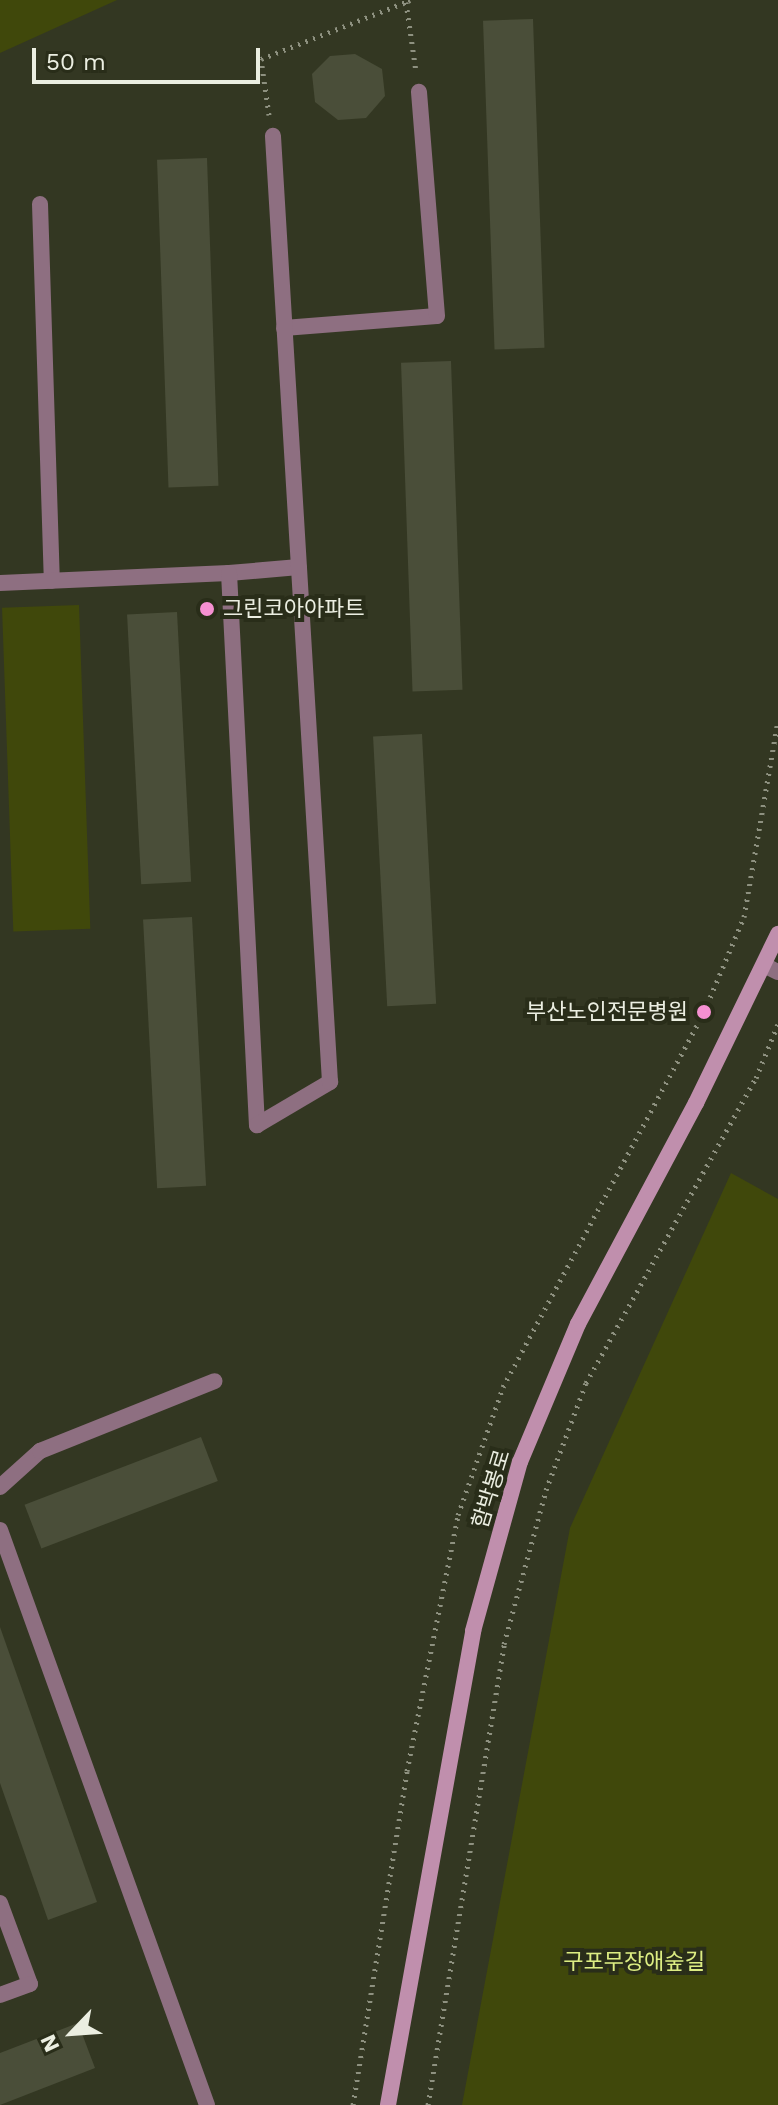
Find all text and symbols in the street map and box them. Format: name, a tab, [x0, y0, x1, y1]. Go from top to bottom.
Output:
scale bar	[36, 32, 264, 82]
text: 50 m	[46, 48, 106, 76]
place label: 그린코아아파트	[223, 596, 365, 622]
marker: 그린코아아파트	[198, 600, 216, 618]
place label: 부산노인전문병원	[526, 999, 688, 1025]
marker: 부산노인전문병원	[695, 1003, 713, 1021]
street label: 함박봉로	[467, 1446, 515, 1532]
park label: 구포무장애숲길	[563, 1949, 705, 1975]
north arrow	[32, 1993, 112, 2073]
text: N	[35, 2031, 65, 2056]

